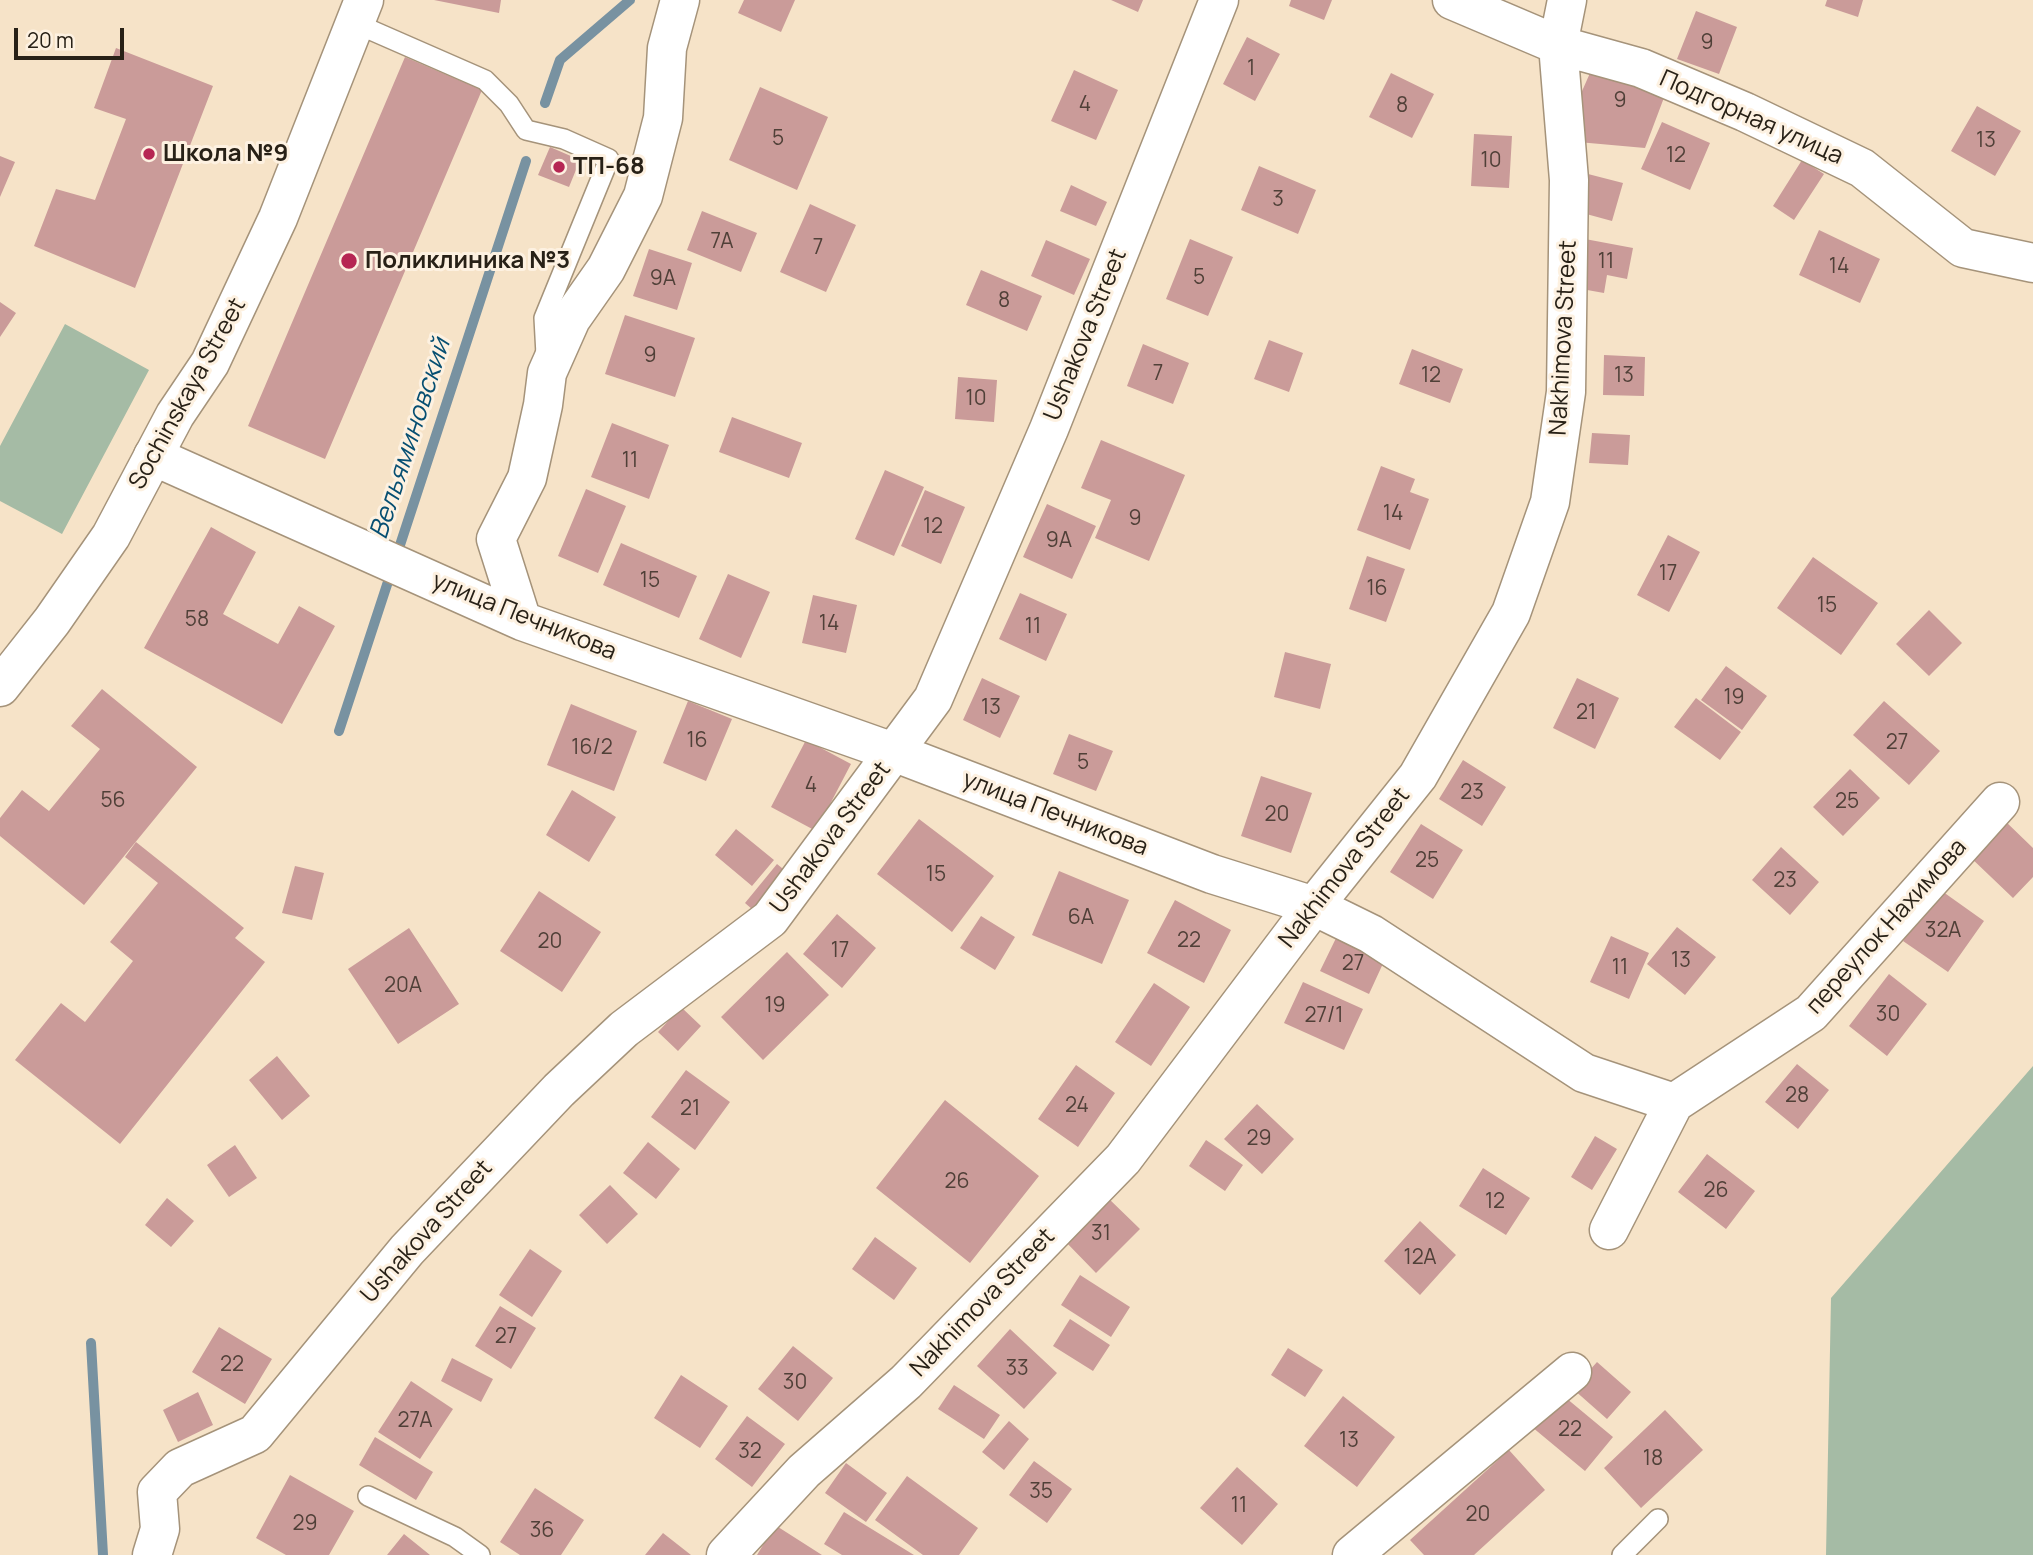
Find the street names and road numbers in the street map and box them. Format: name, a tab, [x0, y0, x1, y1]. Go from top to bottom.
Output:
street label: Подгорная улица	[1655, 65, 1847, 171]
street label: Nakhimova Street	[1545, 240, 1583, 436]
street label: Ushakova Street	[1038, 245, 1134, 425]
street label: Sochinskaya Street	[123, 293, 253, 495]
street label: улица Печникова	[428, 567, 620, 667]
street label: Ushakova Street	[765, 756, 897, 920]
street label: улица Печникова	[958, 765, 1152, 863]
street label: Nakhimova Street	[1273, 782, 1417, 954]
street label: переулок Нахимова	[1801, 834, 1973, 1020]
street label: Ushakova Street	[355, 1155, 499, 1309]
street label: Nakhimova Street	[905, 1223, 1061, 1383]

